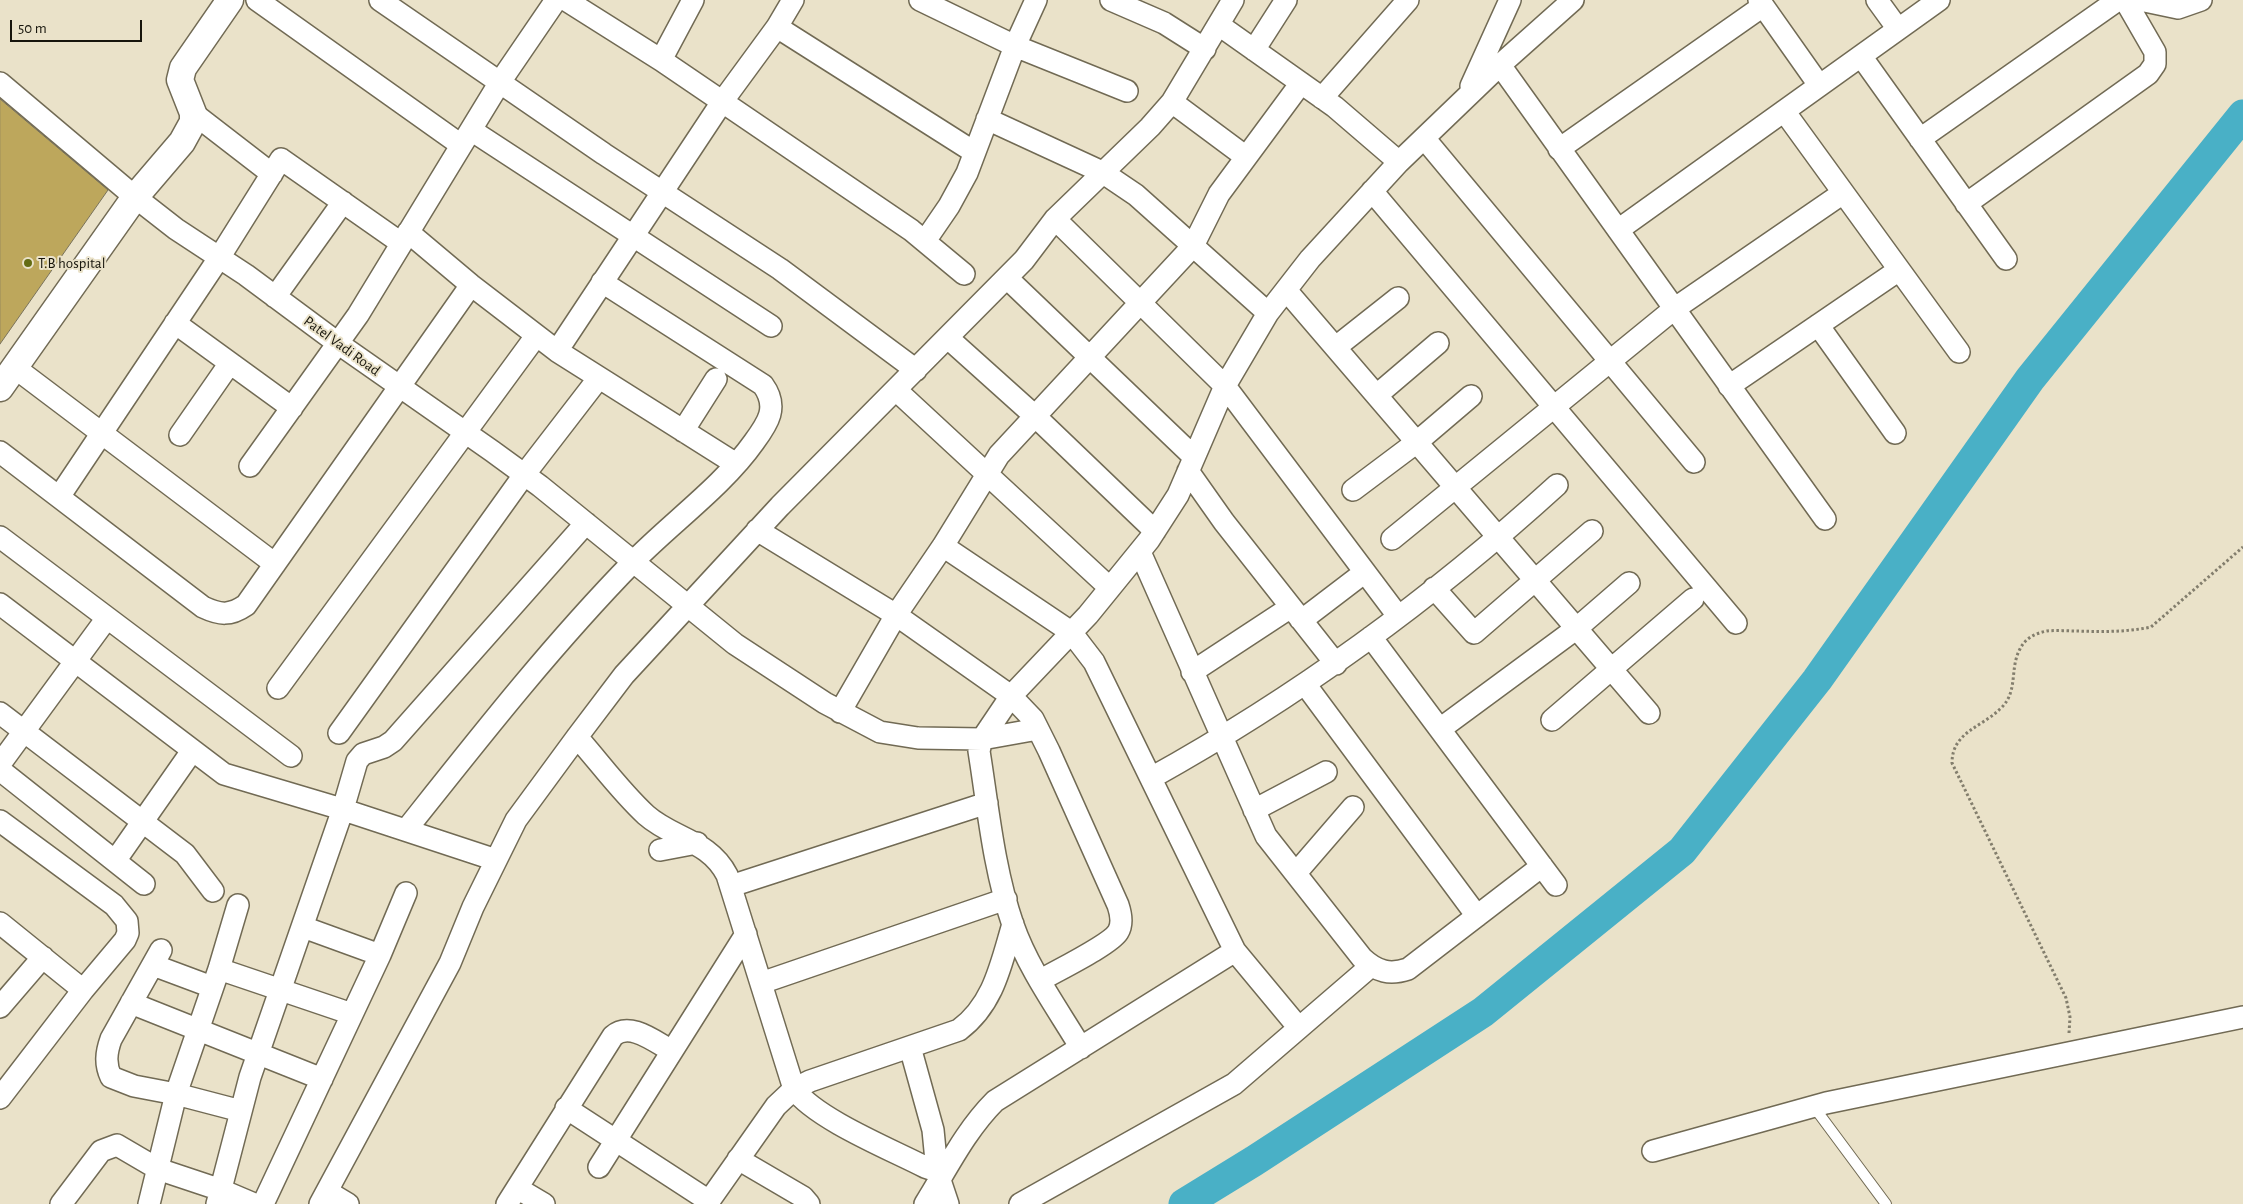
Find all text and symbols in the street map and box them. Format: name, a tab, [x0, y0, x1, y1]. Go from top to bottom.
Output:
scale bar	[12, 10, 145, 42]
text: 50 m	[18, 21, 47, 36]
place label: T.B hospital	[38, 254, 105, 272]
marker: T.B hospital	[22, 257, 34, 269]
street label: Patel Vadi Road	[300, 312, 384, 380]

